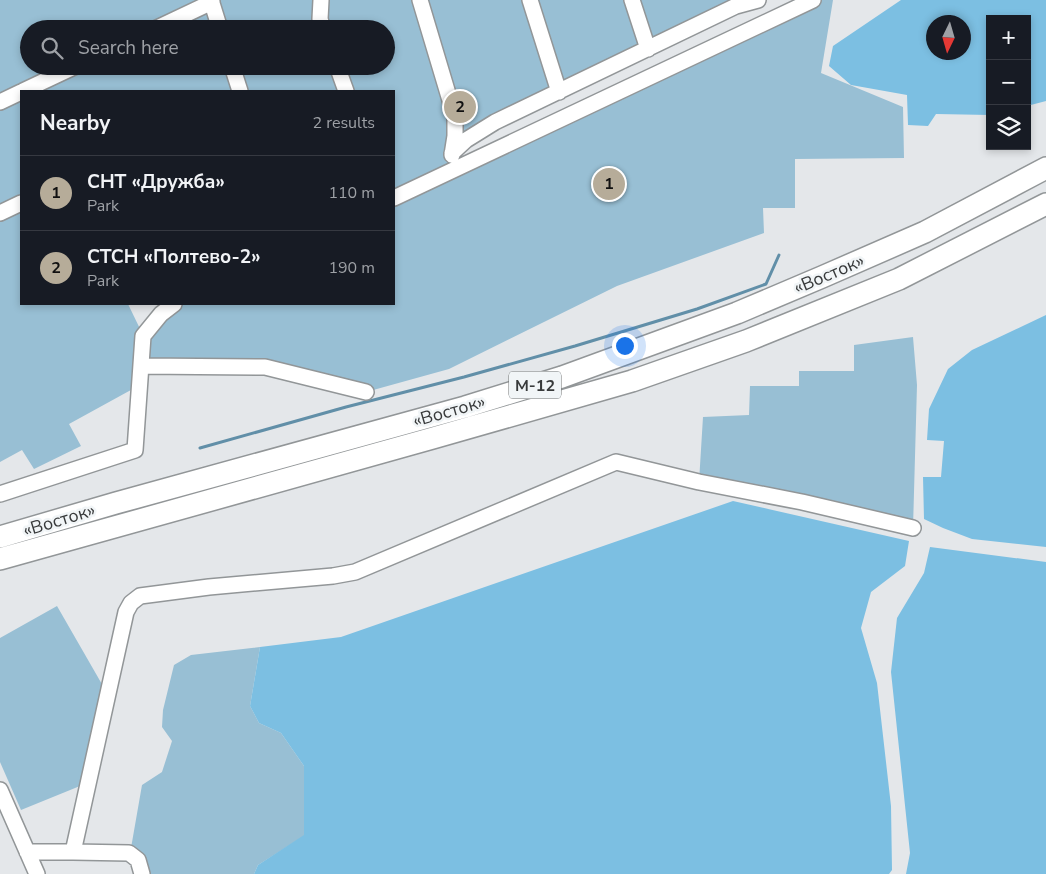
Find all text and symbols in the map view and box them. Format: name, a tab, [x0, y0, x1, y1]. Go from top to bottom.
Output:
north arrow	[926, 15, 971, 60]
map controls	[986, 15, 1031, 150]
button: +	[986, 15, 1031, 60]
search box	[20, 20, 395, 75]
icon: search	[38, 34, 66, 62]
text: Search here	[78, 35, 179, 61]
button: −	[986, 60, 1031, 105]
pin: 2	[444, 88, 476, 126]
button: layers	[986, 105, 1031, 150]
text: Nearby	[40, 109, 110, 137]
text: 2 results	[313, 112, 375, 134]
pin: 1	[593, 165, 625, 203]
text: СНТ «Дружба»	[87, 169, 225, 195]
text: 1	[51, 182, 61, 204]
text: 110 m	[328, 182, 375, 204]
text: Park	[87, 195, 119, 217]
text: СТСН «Полтево-2»	[87, 244, 261, 270]
street label: «Восток»	[790, 248, 868, 300]
text: 2	[51, 257, 61, 279]
text: 190 m	[328, 257, 375, 279]
text: Park	[87, 270, 119, 292]
your location	[612, 333, 638, 359]
road number: М-12	[509, 372, 561, 398]
street label: «Восток»	[410, 389, 488, 433]
street label: «Восток»	[20, 498, 98, 542]

